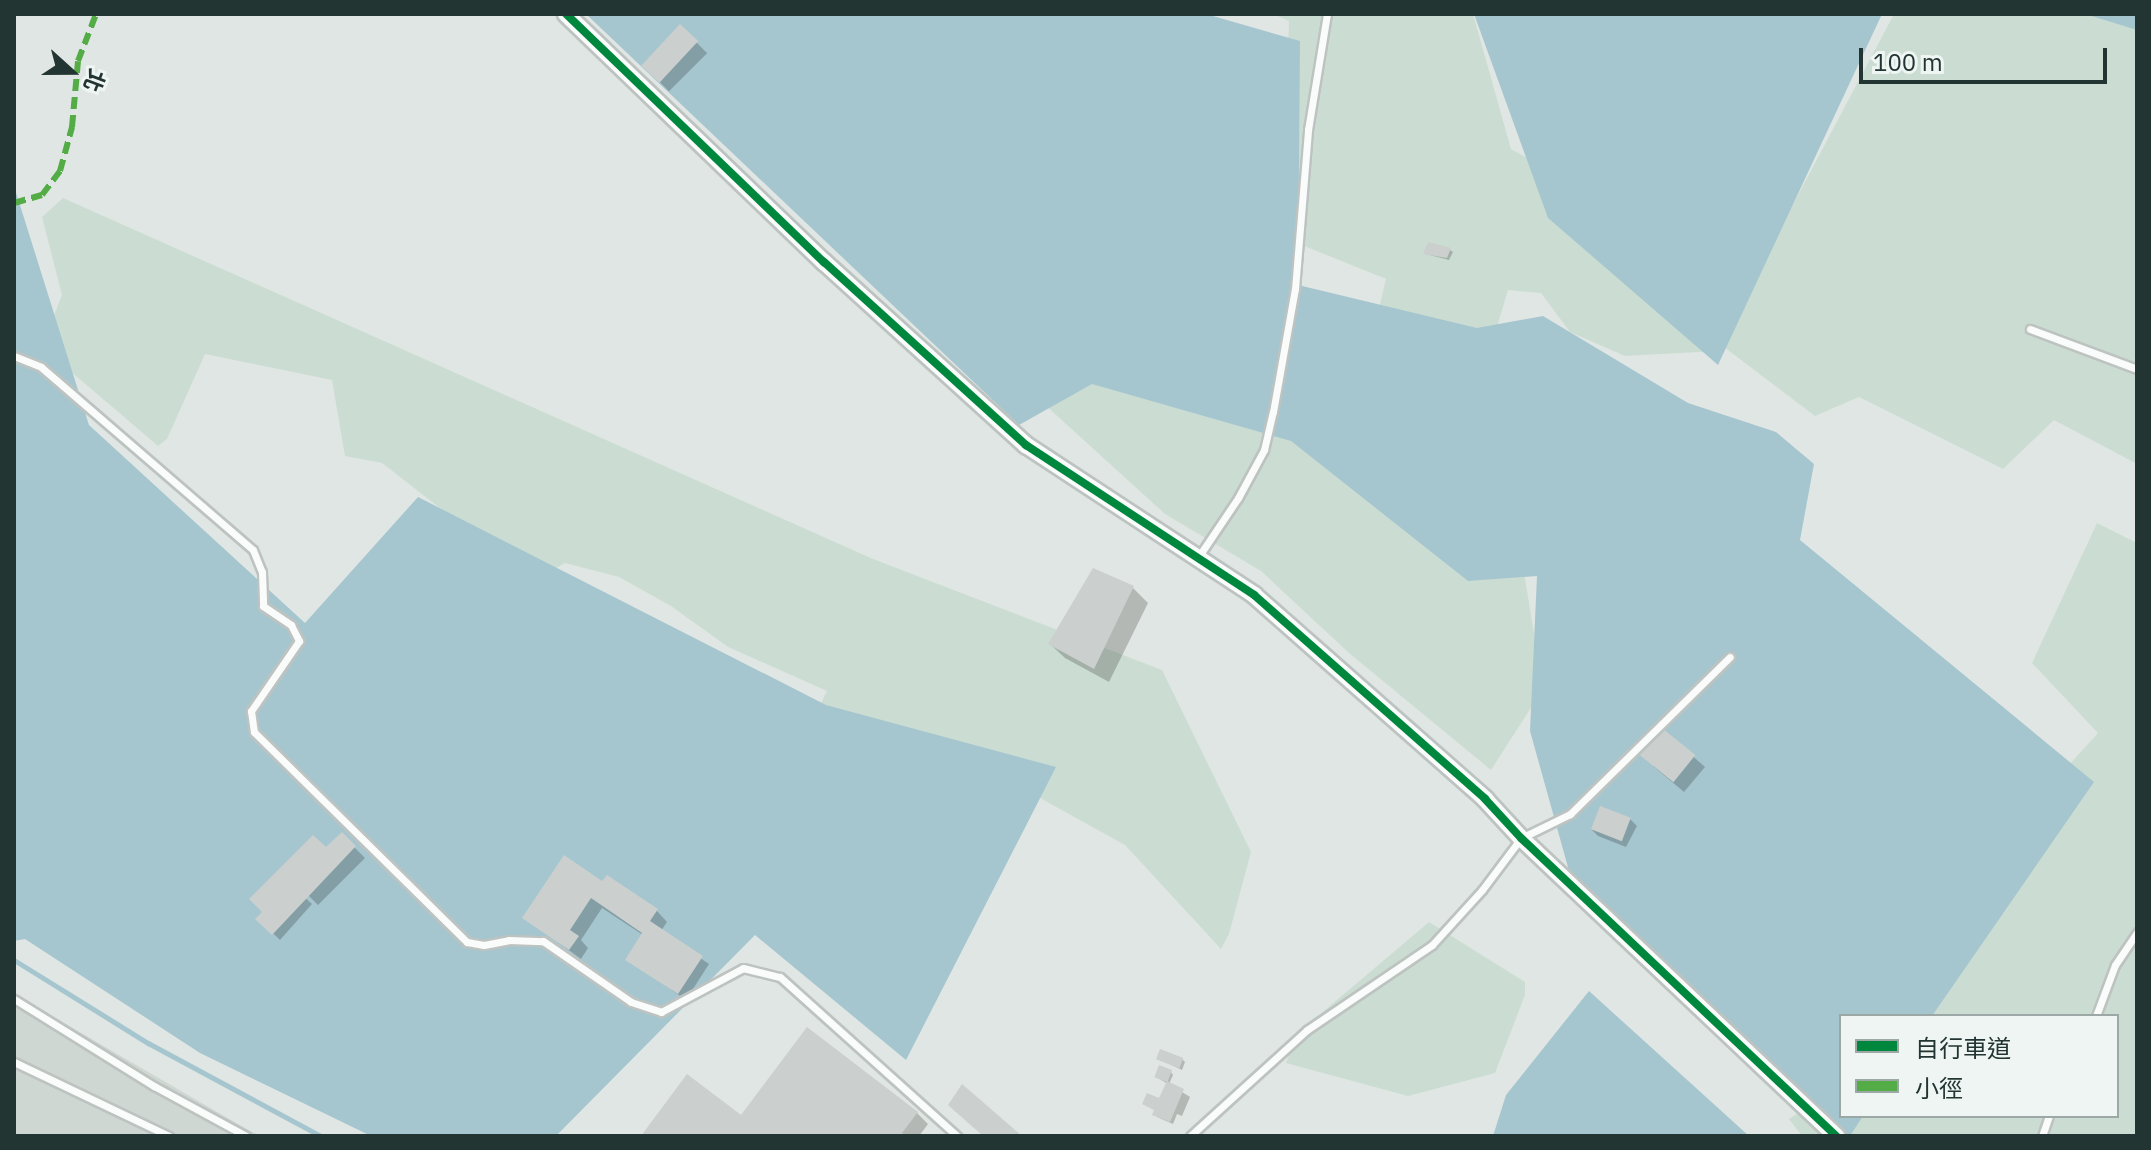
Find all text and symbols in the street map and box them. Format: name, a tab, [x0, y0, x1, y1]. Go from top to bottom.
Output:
north arrow	[32, 32, 112, 112]
scale bar	[1863, 32, 2111, 82]
text: 100 m	[1873, 46, 1943, 78]
text: 北	[77, 65, 112, 96]
legend	[1839, 1014, 2119, 1118]
text: 自行車道	[1915, 1032, 2011, 1064]
text: 小徑	[1915, 1072, 1963, 1104]

